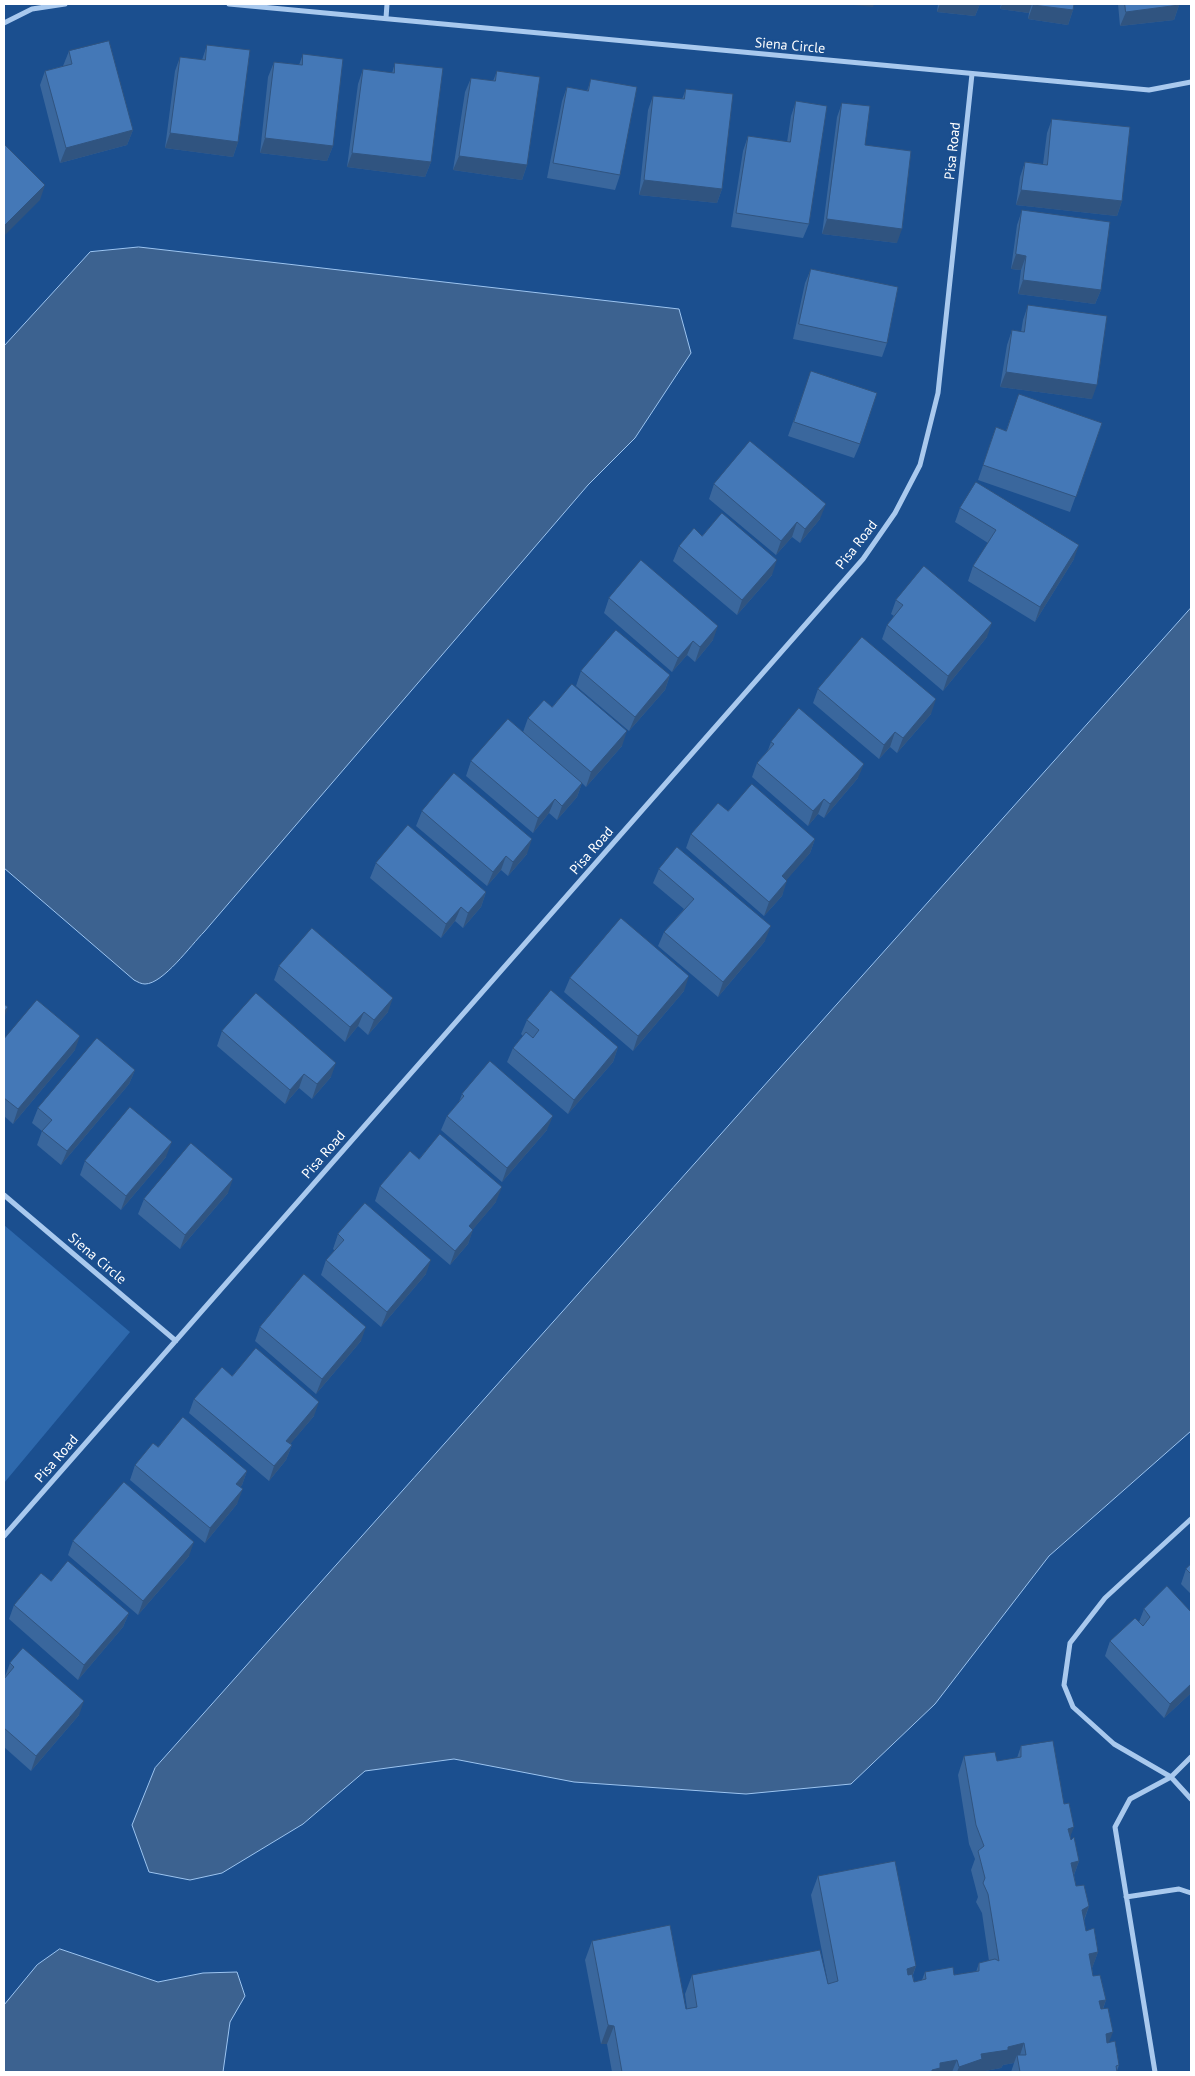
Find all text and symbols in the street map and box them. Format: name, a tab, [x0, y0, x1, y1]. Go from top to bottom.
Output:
street label: Siena Circle	[754, 35, 826, 57]
street label: Pisa Road	[942, 121, 964, 181]
street label: Pisa Road	[833, 517, 881, 573]
street label: Pisa Road	[567, 824, 617, 878]
street label: Pisa Road	[299, 1128, 349, 1182]
street label: Siena Circle	[65, 1230, 129, 1288]
street label: Pisa Road	[32, 1432, 82, 1486]

